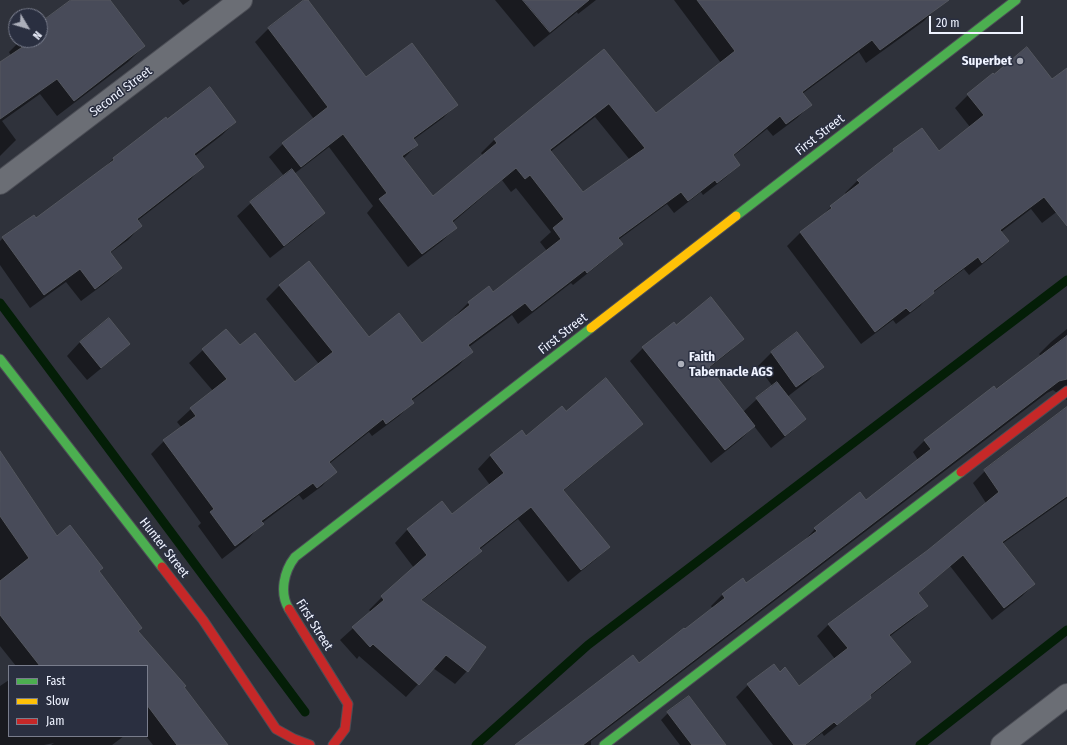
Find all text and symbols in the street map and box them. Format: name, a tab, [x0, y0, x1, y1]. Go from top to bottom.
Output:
north arrow	[8, 8, 48, 48]
scale bar	[931, 8, 1025, 34]
text: 20 m	[936, 16, 960, 30]
text: N	[30, 28, 44, 42]
place label: Superbet	[962, 53, 1012, 69]
marker: Superbet	[1015, 56, 1025, 66]
street label: Second Street	[87, 64, 155, 120]
street label: First Street	[792, 111, 848, 159]
street label: First Street	[535, 310, 591, 358]
place label: Faith Tabernacle AGS	[689, 349, 773, 380]
marker: Faith Tabernacle AGS	[676, 359, 686, 369]
street label: Hunter Street	[136, 515, 192, 581]
street label: First Street	[292, 596, 336, 654]
legend	[8, 665, 148, 737]
text: Fast	[46, 674, 65, 688]
text: Slow	[46, 694, 69, 708]
text: Jam	[46, 714, 64, 728]

